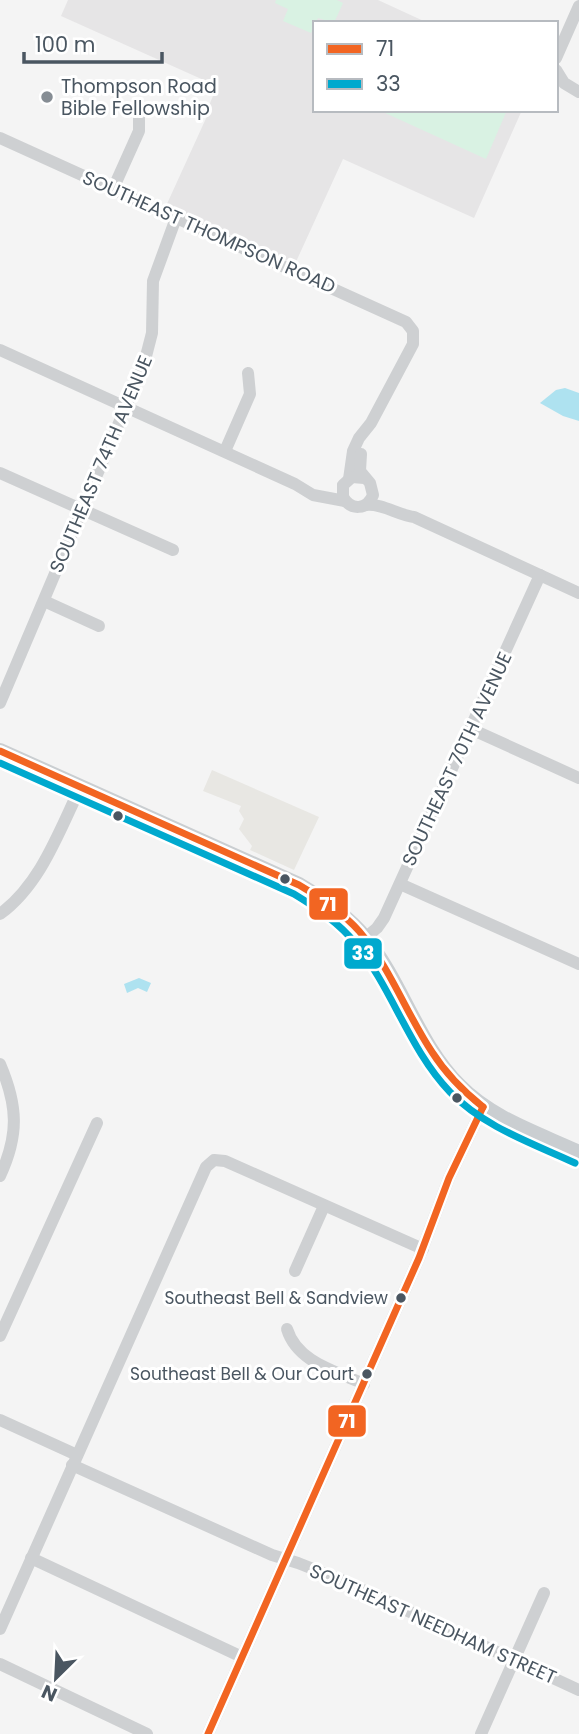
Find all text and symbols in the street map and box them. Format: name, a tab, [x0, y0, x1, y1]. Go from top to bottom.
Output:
scale bar	[24, 21, 163, 65]
legend	[313, 21, 558, 112]
text: 100 m	[35, 30, 95, 59]
text: 71	[376, 34, 394, 63]
text: 33	[376, 69, 401, 98]
place label: Thompson Road Bible Fellowship	[61, 73, 217, 122]
marker: Thompson Road Bible Fellowship	[39, 89, 55, 105]
street label: SOUTHEAST THOMPSON ROAD	[78, 164, 340, 300]
street label: SOUTHEAST 74TH AVENUE	[43, 351, 159, 577]
street label: SOUTHEAST 70TH AVENUE	[395, 647, 519, 871]
unlabelled marker	[111, 809, 125, 823]
unlabelled marker	[278, 872, 292, 886]
line badge: 71	[308, 887, 349, 921]
text: 71	[319, 891, 337, 918]
line badge: 33	[343, 937, 383, 970]
text: 33	[352, 940, 375, 967]
unlabelled marker	[450, 1091, 464, 1105]
place label: Southeast Bell & Sandview	[165, 1286, 388, 1310]
marker: Southeast Bell & Sandview	[394, 1291, 408, 1305]
place label: Southeast Bell & Our Court	[130, 1362, 354, 1386]
marker: Southeast Bell & Our Court	[360, 1367, 374, 1381]
line badge: 71	[327, 1404, 367, 1438]
text: 71	[338, 1408, 356, 1435]
street label: SOUTHEAST NEEDHAM STREET	[305, 1557, 561, 1691]
north arrow	[21, 1643, 91, 1713]
text: N	[37, 1678, 61, 1708]

